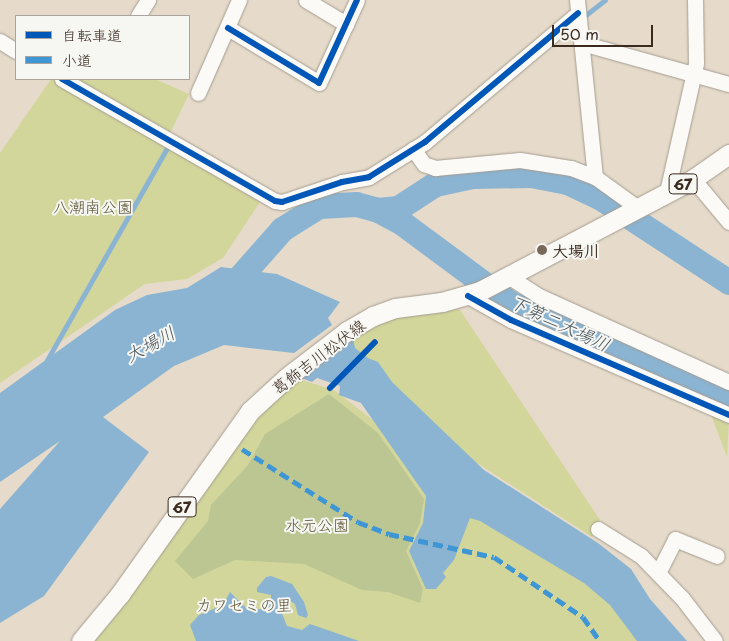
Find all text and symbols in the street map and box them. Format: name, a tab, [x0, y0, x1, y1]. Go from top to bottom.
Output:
legend	[15, 15, 190, 80]
scale bar	[554, 15, 655, 47]
text: 50 m	[560, 22, 599, 45]
text: 自転車道	[62, 23, 122, 46]
text: 小道	[62, 48, 92, 71]
road number: 67	[668, 172, 698, 196]
park label: 八潮南公園	[53, 196, 133, 216]
place label: 大場川	[552, 240, 600, 260]
marker: 大場川	[536, 244, 548, 256]
water label: 下第二大場川	[506, 290, 614, 356]
street label: 葛飾吉川松伏線	[267, 315, 369, 397]
water label: 大場川	[121, 321, 179, 367]
road number: 67	[167, 494, 197, 520]
park label: 水元公園	[285, 514, 349, 534]
park label: カワセミの里	[196, 594, 292, 614]

